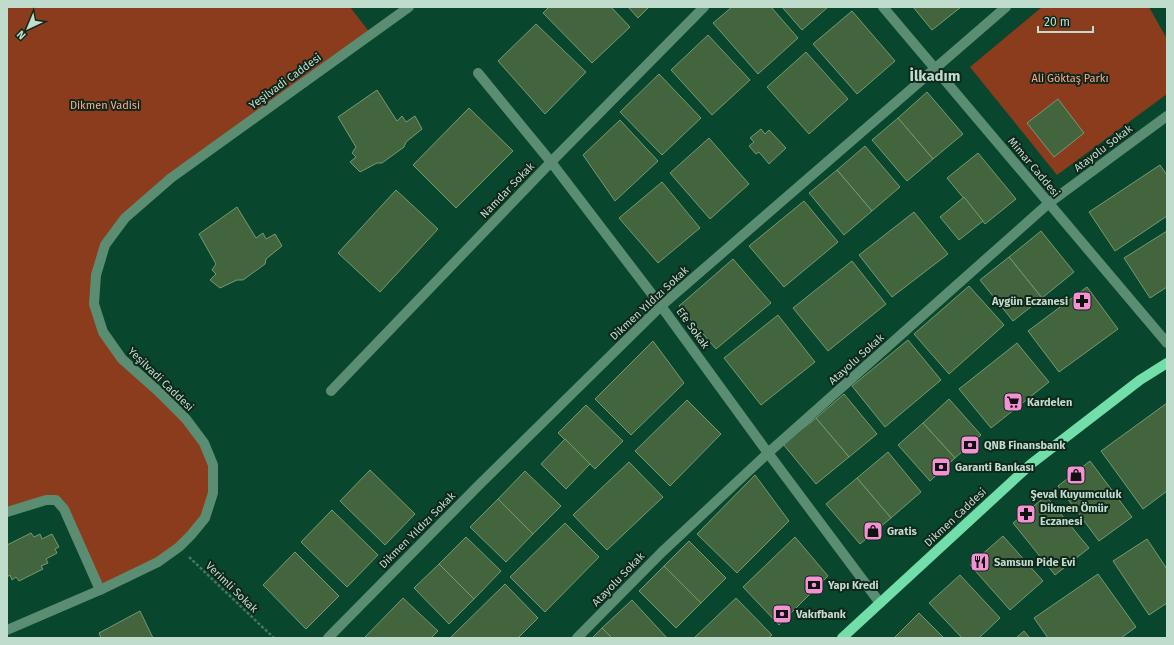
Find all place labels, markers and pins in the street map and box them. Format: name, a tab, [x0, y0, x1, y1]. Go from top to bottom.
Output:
pharmacy icon: Aygün Eczanesi	[1071, 290, 1093, 312]
place label: Aygün Eczanesi	[991, 295, 1068, 308]
supermarket icon: Kardelen	[1002, 391, 1024, 413]
place label: Kardelen	[1027, 396, 1072, 409]
bank icon: QNB Finansbank	[959, 434, 981, 456]
place label: QNB Finansbank	[984, 439, 1066, 452]
bank icon: Garanti Bankası	[930, 456, 952, 478]
place label: Garanti Bankası	[955, 461, 1034, 474]
shop icon: Şeval Kuyumculuk	[1065, 464, 1087, 486]
place label: Şeval Kuyumculuk	[1031, 488, 1122, 501]
place label: Dikmen Ömür Eczanesi	[1040, 502, 1109, 528]
pharmacy icon: Dikmen Ömür Eczanesi	[1015, 503, 1037, 525]
shop icon: Gratis	[862, 520, 884, 542]
place label: Gratis	[887, 525, 917, 538]
restaurant icon: Samsun Pide Evi	[969, 551, 991, 573]
place label: Samsun Pide Evi	[994, 556, 1075, 569]
bank icon: Yapı Kredi	[803, 574, 825, 596]
place label: Yapı Kredi	[827, 579, 879, 592]
bank icon: Vakıfbank	[771, 603, 793, 625]
place label: Vakıfbank	[795, 608, 847, 621]

